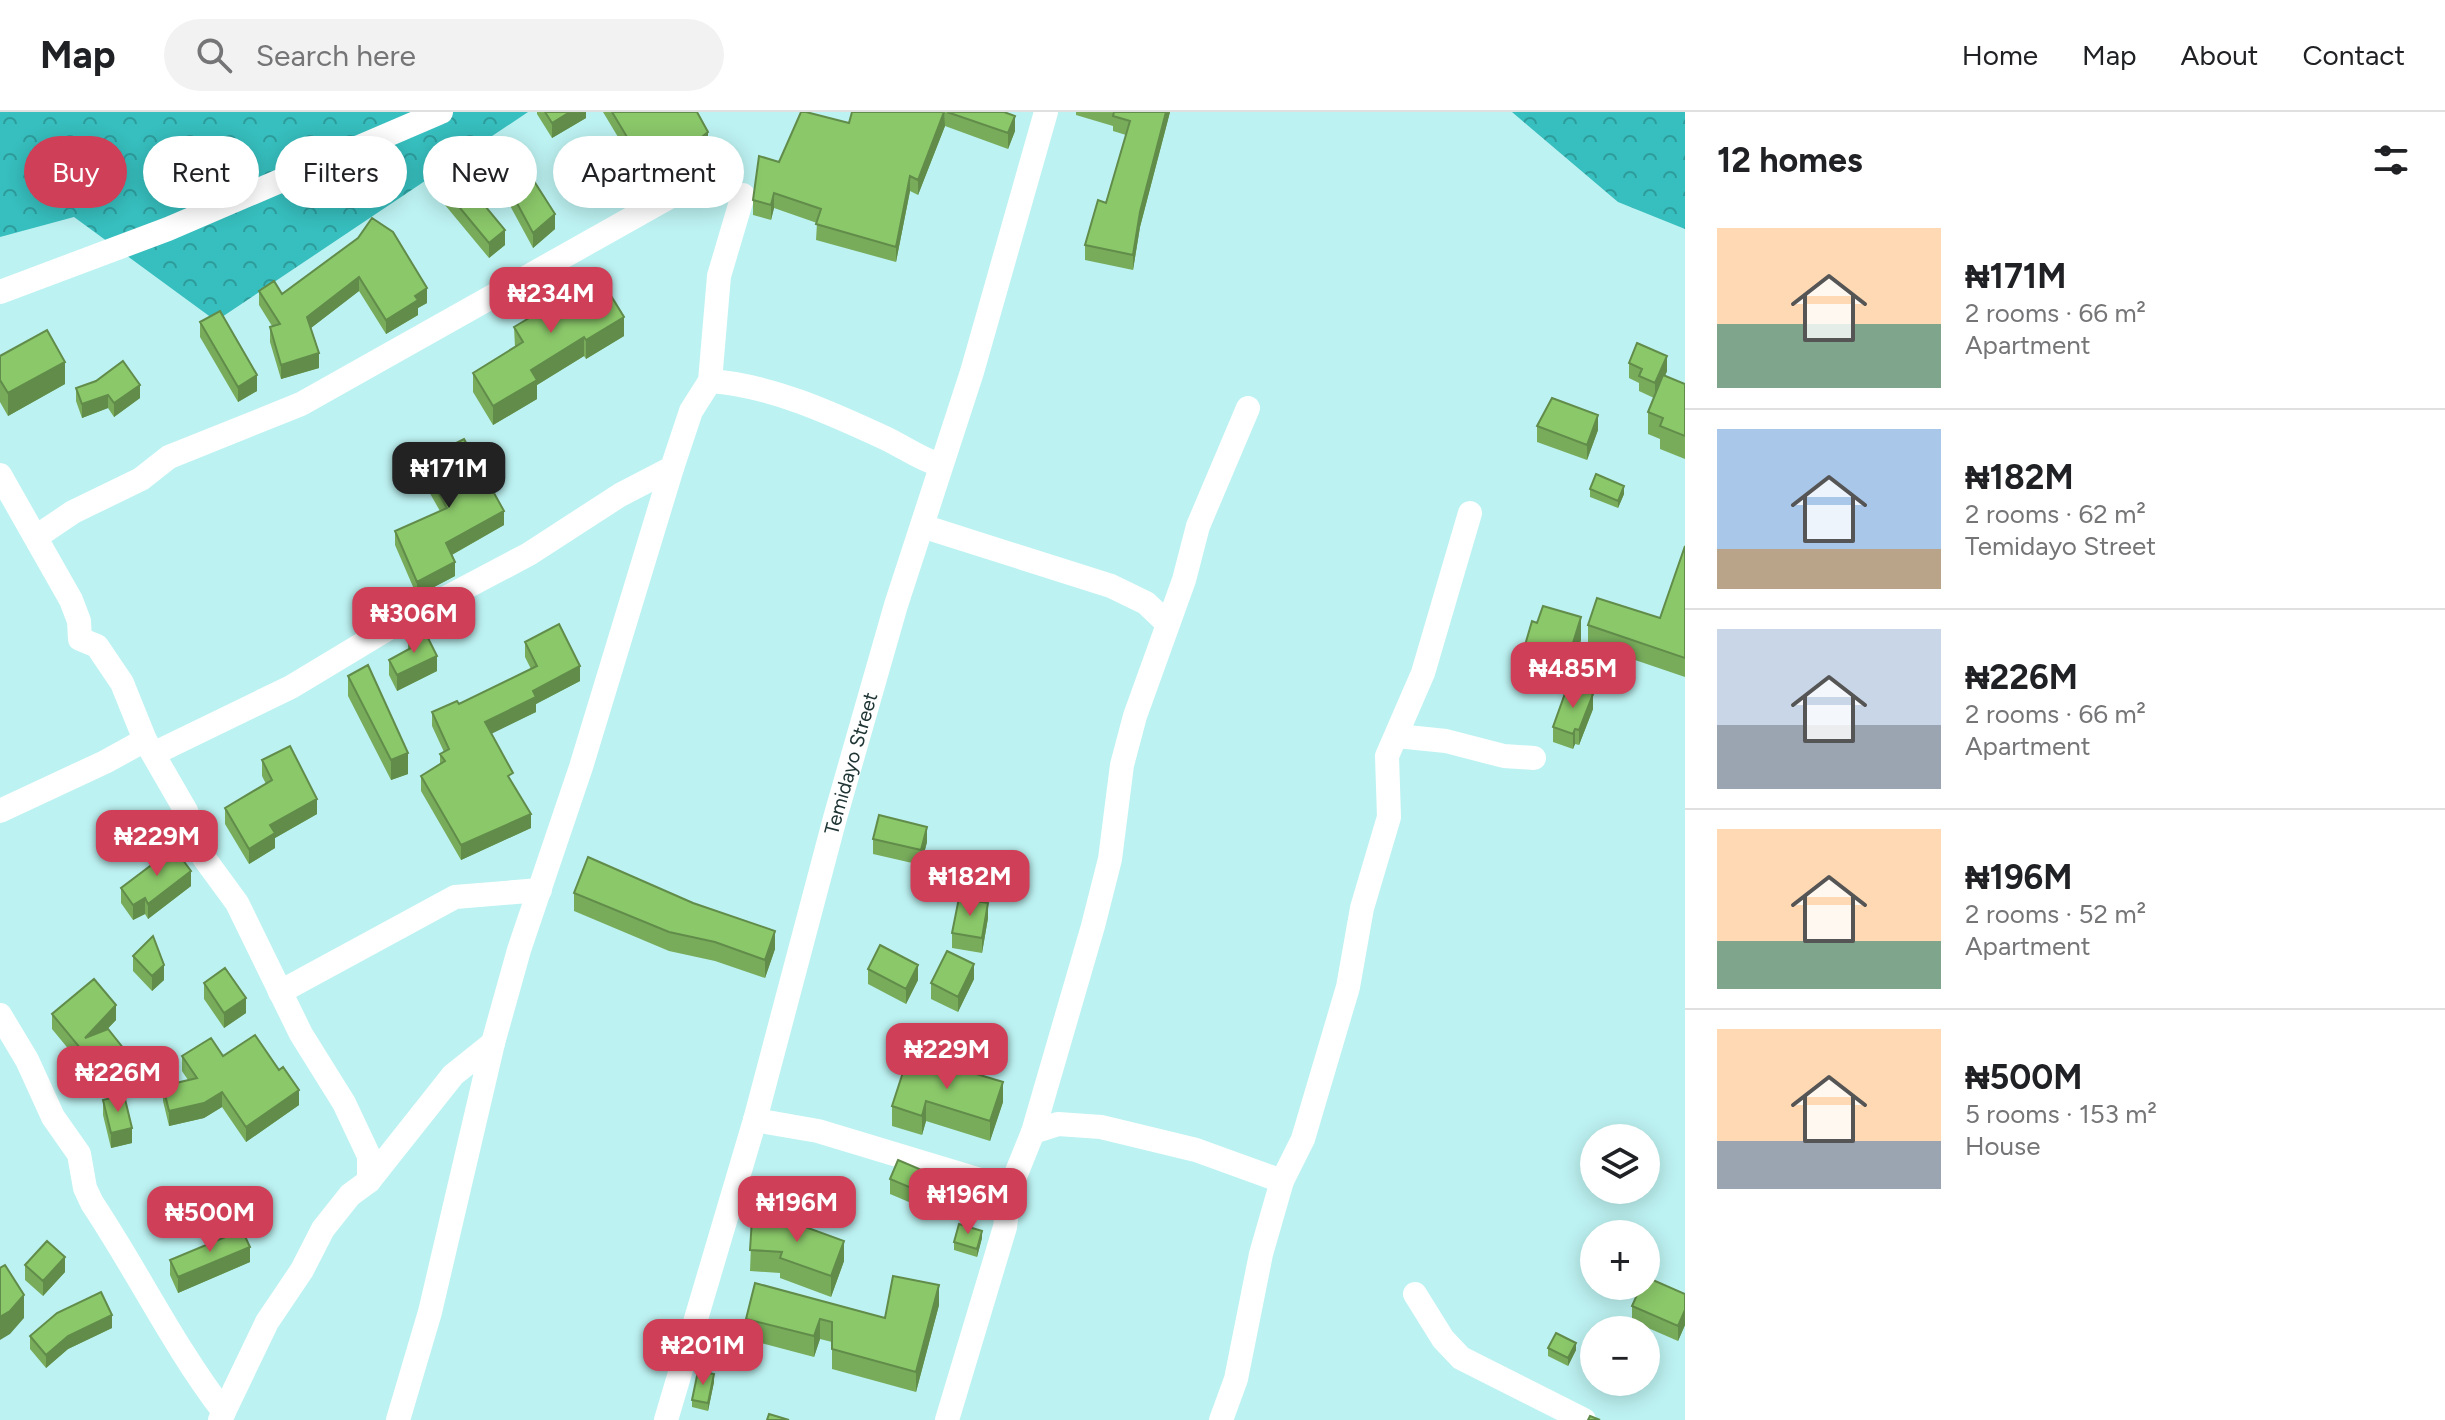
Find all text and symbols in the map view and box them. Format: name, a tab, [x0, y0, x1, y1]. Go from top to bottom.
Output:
search box	[164, 19, 724, 91]
text: Map	[40, 32, 116, 78]
icon: search	[192, 33, 236, 77]
text: Search here	[256, 37, 416, 74]
text: Home	[1962, 38, 2038, 72]
text: Map	[2082, 38, 2137, 72]
text: About	[2181, 38, 2258, 72]
text: Contact	[2302, 38, 2405, 72]
chip: Buy	[24, 136, 127, 208]
chip: Rent	[143, 136, 259, 208]
chip: Filters	[275, 136, 407, 208]
chip: New	[423, 136, 537, 208]
chip: Apartment	[553, 136, 744, 208]
icon: filters	[2369, 138, 2413, 182]
text: 12 homes	[1717, 140, 1863, 181]
text: ₦171M	[1965, 256, 2066, 297]
icon: home	[1781, 260, 1877, 356]
pin: ₦234M	[495, 267, 607, 335]
text: ₦234M	[507, 277, 595, 309]
text: 2 rooms · 66 m²	[1965, 297, 2146, 329]
text: Apartment	[1965, 329, 2091, 361]
pin: ₦171M	[393, 442, 505, 510]
text: ₦171M	[410, 452, 488, 484]
text: ₦182M	[1965, 457, 2074, 498]
icon: home	[1781, 461, 1877, 557]
text: 2 rooms · 62 m²	[1965, 498, 2146, 530]
text: Temidayo Street	[1965, 530, 2156, 562]
pin: ₦306M	[358, 587, 470, 655]
text: ₦306M	[370, 597, 458, 629]
pin: ₦485M	[1517, 642, 1629, 710]
text: ₦485M	[1529, 652, 1617, 684]
text: ₦226M	[1965, 657, 2078, 698]
icon: home	[1781, 661, 1877, 757]
street label: Temidayo Street	[819, 690, 882, 837]
text: 2 rooms · 66 m²	[1965, 698, 2146, 730]
text: Apartment	[1965, 730, 2091, 762]
pin: ₦229M	[101, 810, 213, 878]
text: ₦229M	[114, 820, 200, 852]
pin: ₦182M	[914, 850, 1026, 918]
text: ₦196M	[1965, 857, 2072, 898]
text: ₦182M	[929, 860, 1012, 892]
icon: home	[1781, 861, 1877, 957]
text: 2 rooms · 52 m²	[1965, 898, 2146, 930]
text: Apartment	[1965, 930, 2091, 962]
pin: ₦229M	[891, 1023, 1003, 1091]
text: ₦229M	[904, 1033, 990, 1065]
pin: ₦226M	[62, 1046, 174, 1114]
text: ₦226M	[75, 1056, 161, 1088]
text: ₦500M	[1965, 1057, 2083, 1098]
icon: home	[1781, 1061, 1877, 1157]
text: 5 rooms · 153 m²	[1965, 1098, 2157, 1130]
map controls	[1580, 1124, 1660, 1396]
button: layers	[1580, 1124, 1660, 1204]
text: House	[1965, 1130, 2040, 1162]
pin: ₦196M	[912, 1168, 1024, 1236]
pin: ₦196M	[741, 1176, 853, 1244]
text: ₦196M	[927, 1178, 1009, 1210]
pin: ₦500M	[154, 1186, 266, 1254]
text: ₦196M	[756, 1186, 838, 1218]
text: ₦500M	[165, 1196, 255, 1228]
button: +	[1580, 1220, 1660, 1300]
button: −	[1580, 1316, 1660, 1396]
pin: ₦201M	[647, 1319, 759, 1387]
text: ₦201M	[661, 1329, 745, 1361]

